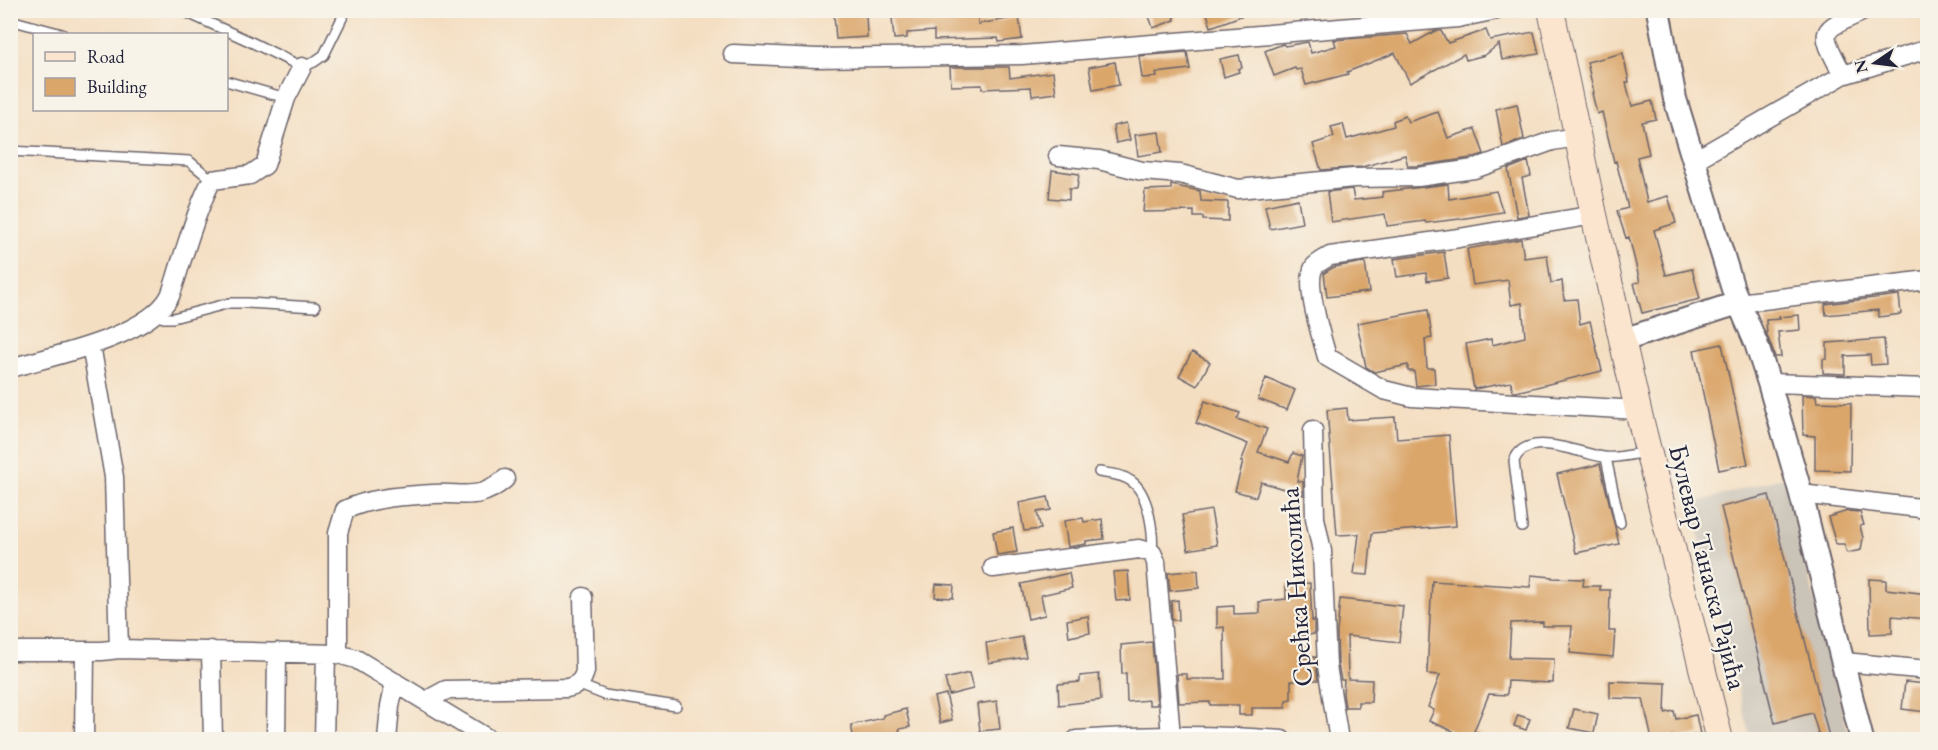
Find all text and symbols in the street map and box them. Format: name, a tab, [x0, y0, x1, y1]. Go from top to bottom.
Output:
legend	[33, 33, 228, 111]
north arrow	[1845, 33, 1905, 93]
text: Road	[87, 45, 126, 68]
text: N	[1849, 58, 1873, 75]
text: Building	[87, 75, 147, 98]
street label: Булевар Танаска Рајића	[1661, 441, 1756, 693]
street label: Срећка Николића	[1271, 486, 1320, 688]

